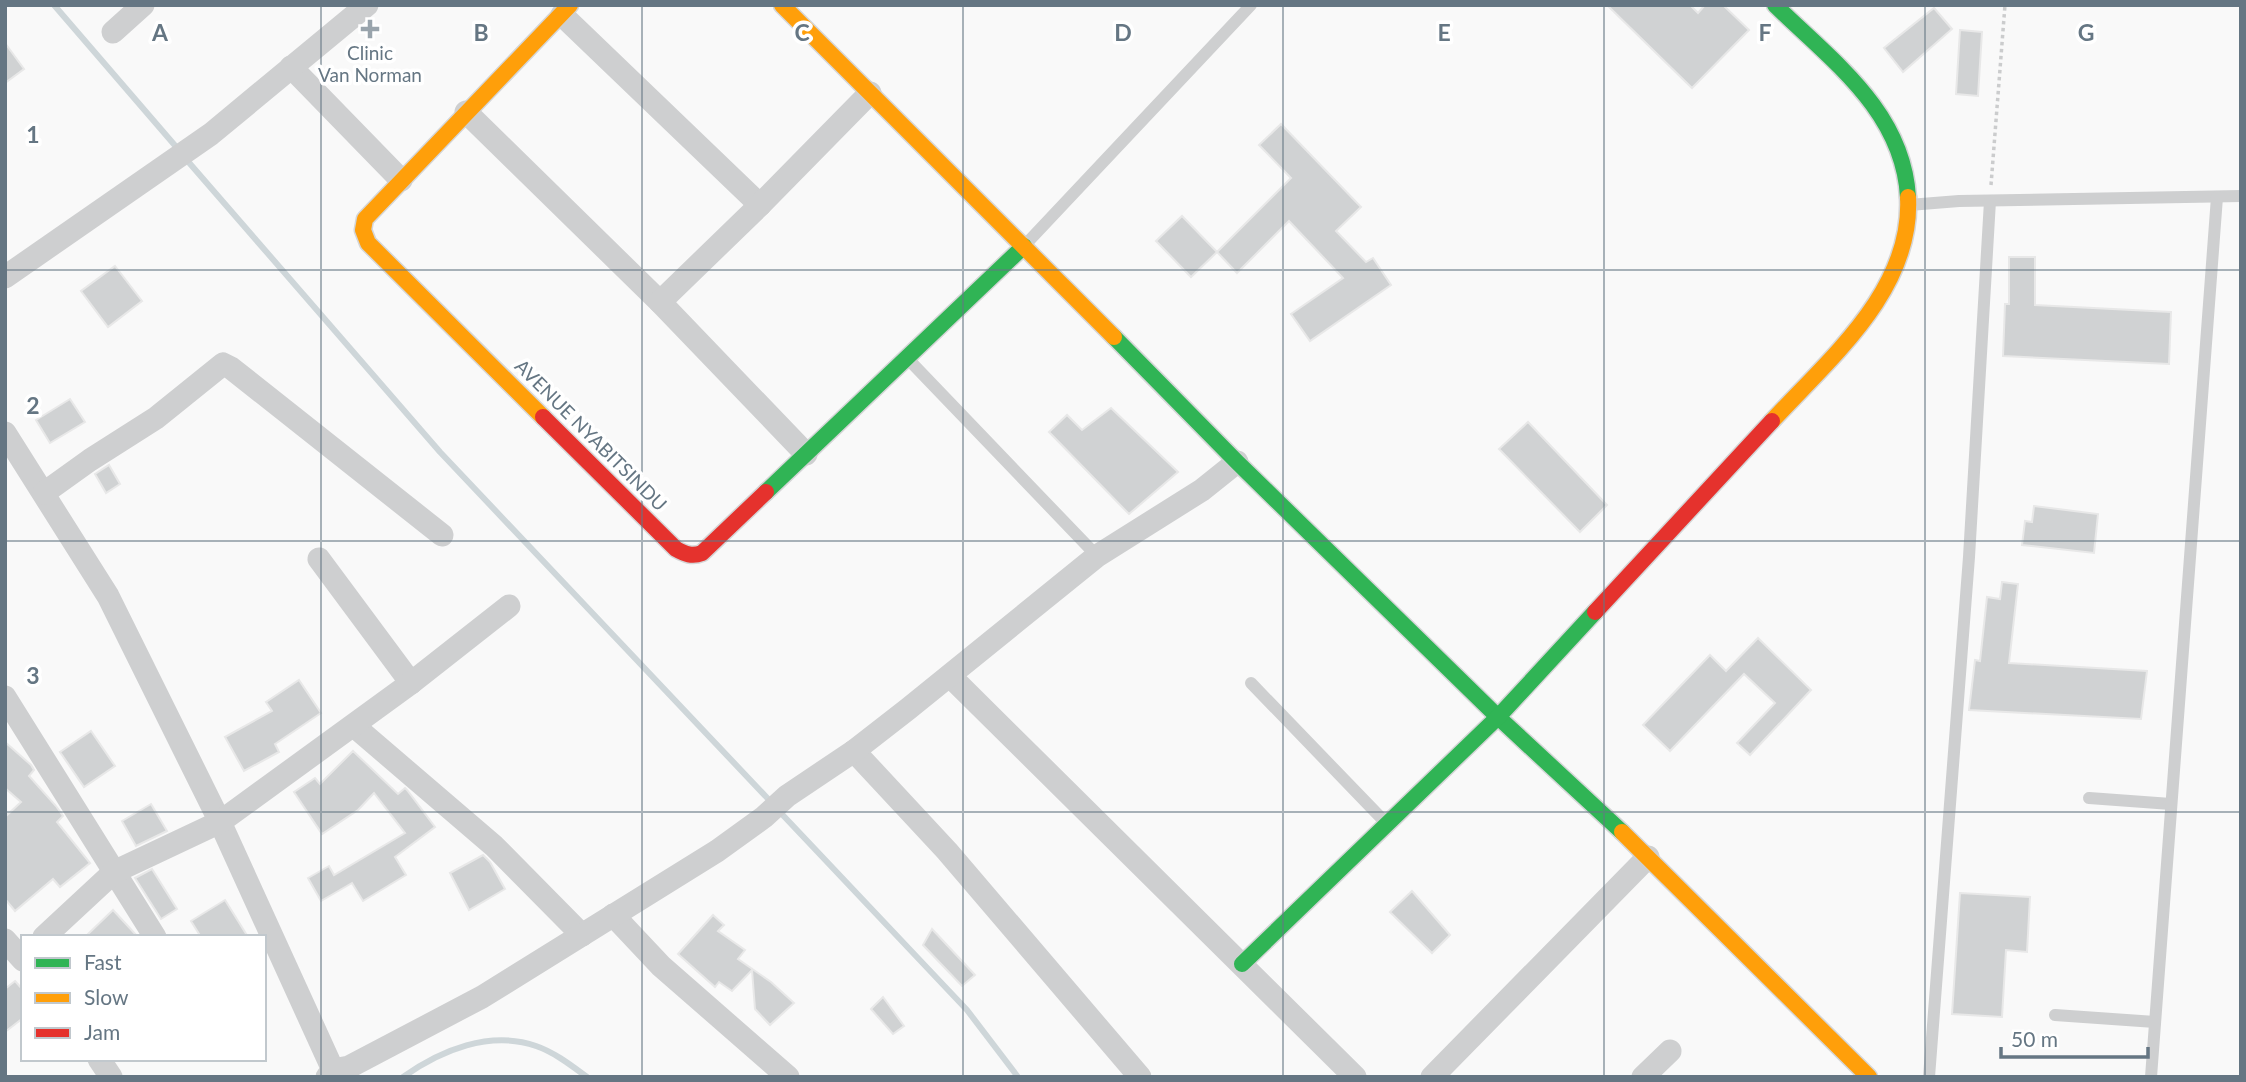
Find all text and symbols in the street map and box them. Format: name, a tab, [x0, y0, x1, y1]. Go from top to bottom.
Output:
text: A	[151, 18, 169, 46]
text: B	[473, 18, 489, 46]
text: C	[794, 18, 810, 46]
text: D	[1114, 18, 1132, 46]
text: E	[1437, 18, 1451, 46]
text: F	[1758, 18, 1772, 46]
text: G	[2078, 18, 2094, 46]
marker: Clinic Van Norman	[360, 19, 380, 39]
place label: Clinic Van Norman	[318, 41, 422, 86]
text: 1	[26, 120, 40, 148]
street label: AVENUE NYABITSINDU	[511, 354, 672, 515]
text: 2	[26, 391, 40, 419]
text: 3	[26, 661, 40, 689]
legend	[21, 935, 266, 1061]
text: Fast	[84, 949, 122, 974]
text: Slow	[84, 984, 129, 1009]
scale bar	[2001, 1016, 2148, 1060]
text: Jam	[84, 1019, 120, 1044]
text: 50 m	[2011, 1026, 2058, 1051]

